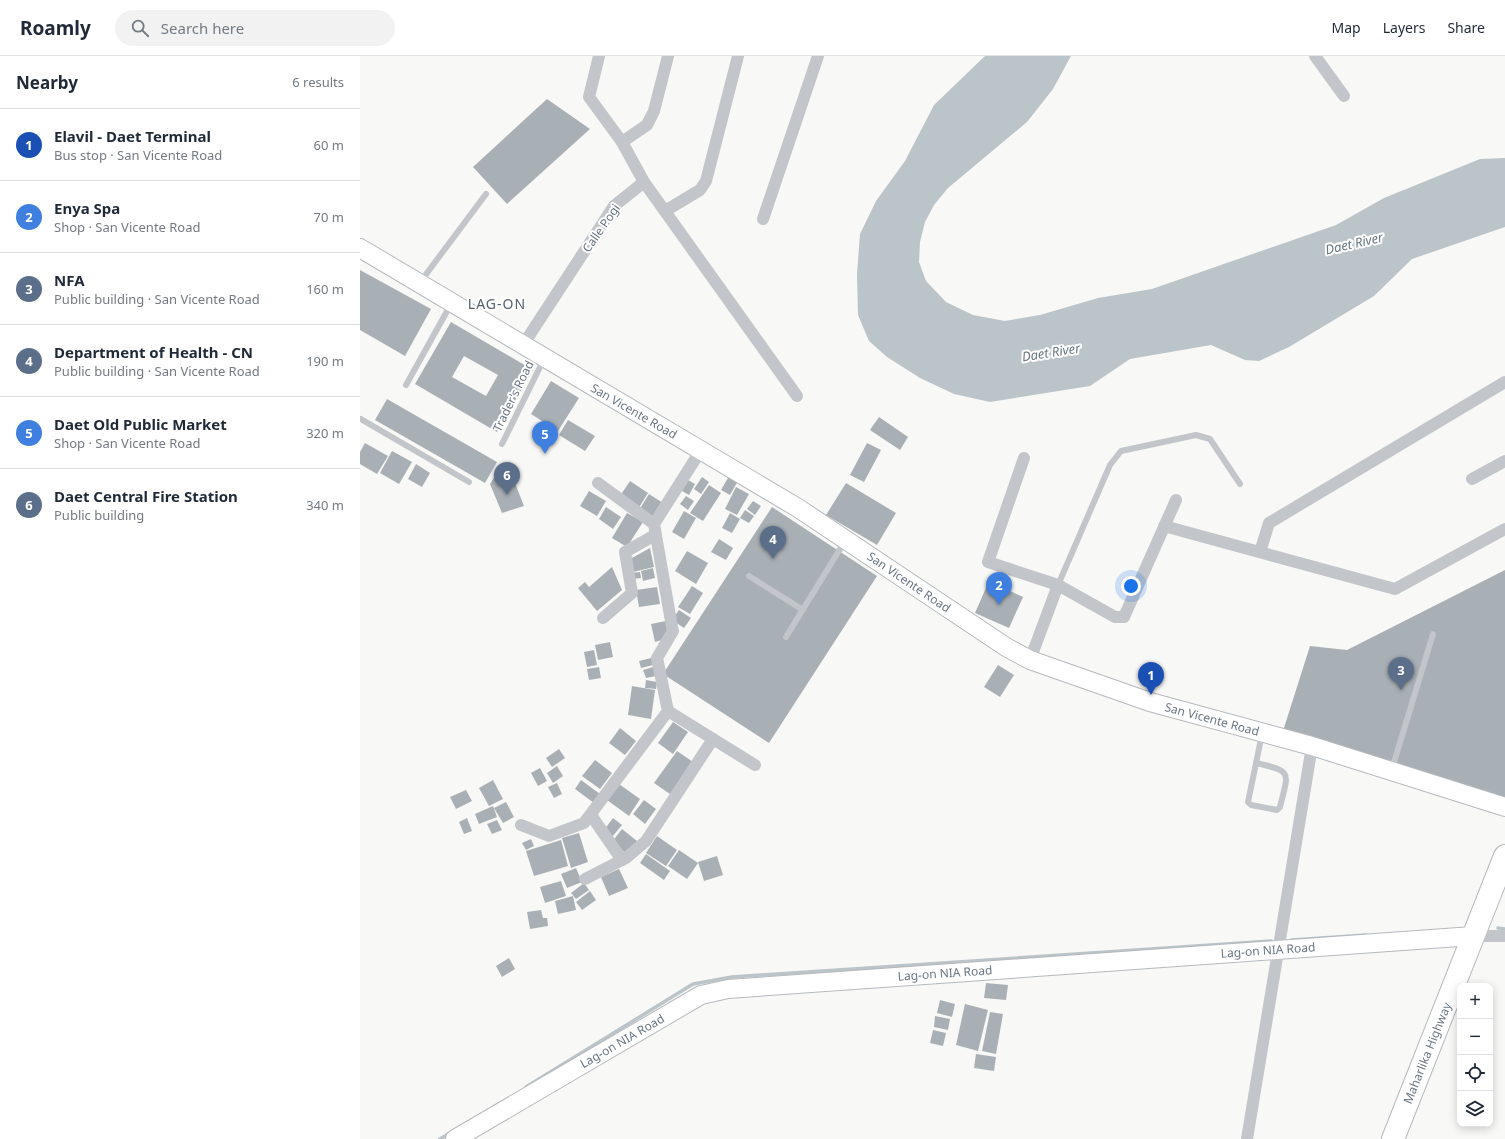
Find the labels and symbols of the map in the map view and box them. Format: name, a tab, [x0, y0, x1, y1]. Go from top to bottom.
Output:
street label: Calle Pogi	[578, 200, 624, 256]
water label: Daet River	[1323, 227, 1385, 258]
district label: LAG-ON	[468, 294, 526, 313]
water label: Daet River	[1021, 338, 1082, 365]
street label: Trader's Road	[488, 358, 538, 434]
street label: San Vicente Road	[588, 379, 680, 443]
pin: 5	[532, 421, 558, 454]
pin: 6	[494, 462, 520, 495]
pin: 4	[760, 526, 786, 559]
street label: San Vicente Road	[864, 548, 954, 616]
pin: 2	[986, 572, 1012, 605]
your location	[1121, 576, 1141, 596]
pin: 3	[1388, 657, 1414, 690]
pin: 1	[1138, 662, 1164, 695]
street label: San Vicente Road	[1163, 698, 1261, 740]
street label: Lag-on NIA Road	[1220, 938, 1316, 962]
street label: Lag-on NIA Road	[897, 961, 993, 985]
street label: Maharlika Highway	[1399, 999, 1455, 1106]
street label: Lag-on NIA Road	[577, 1010, 667, 1072]

